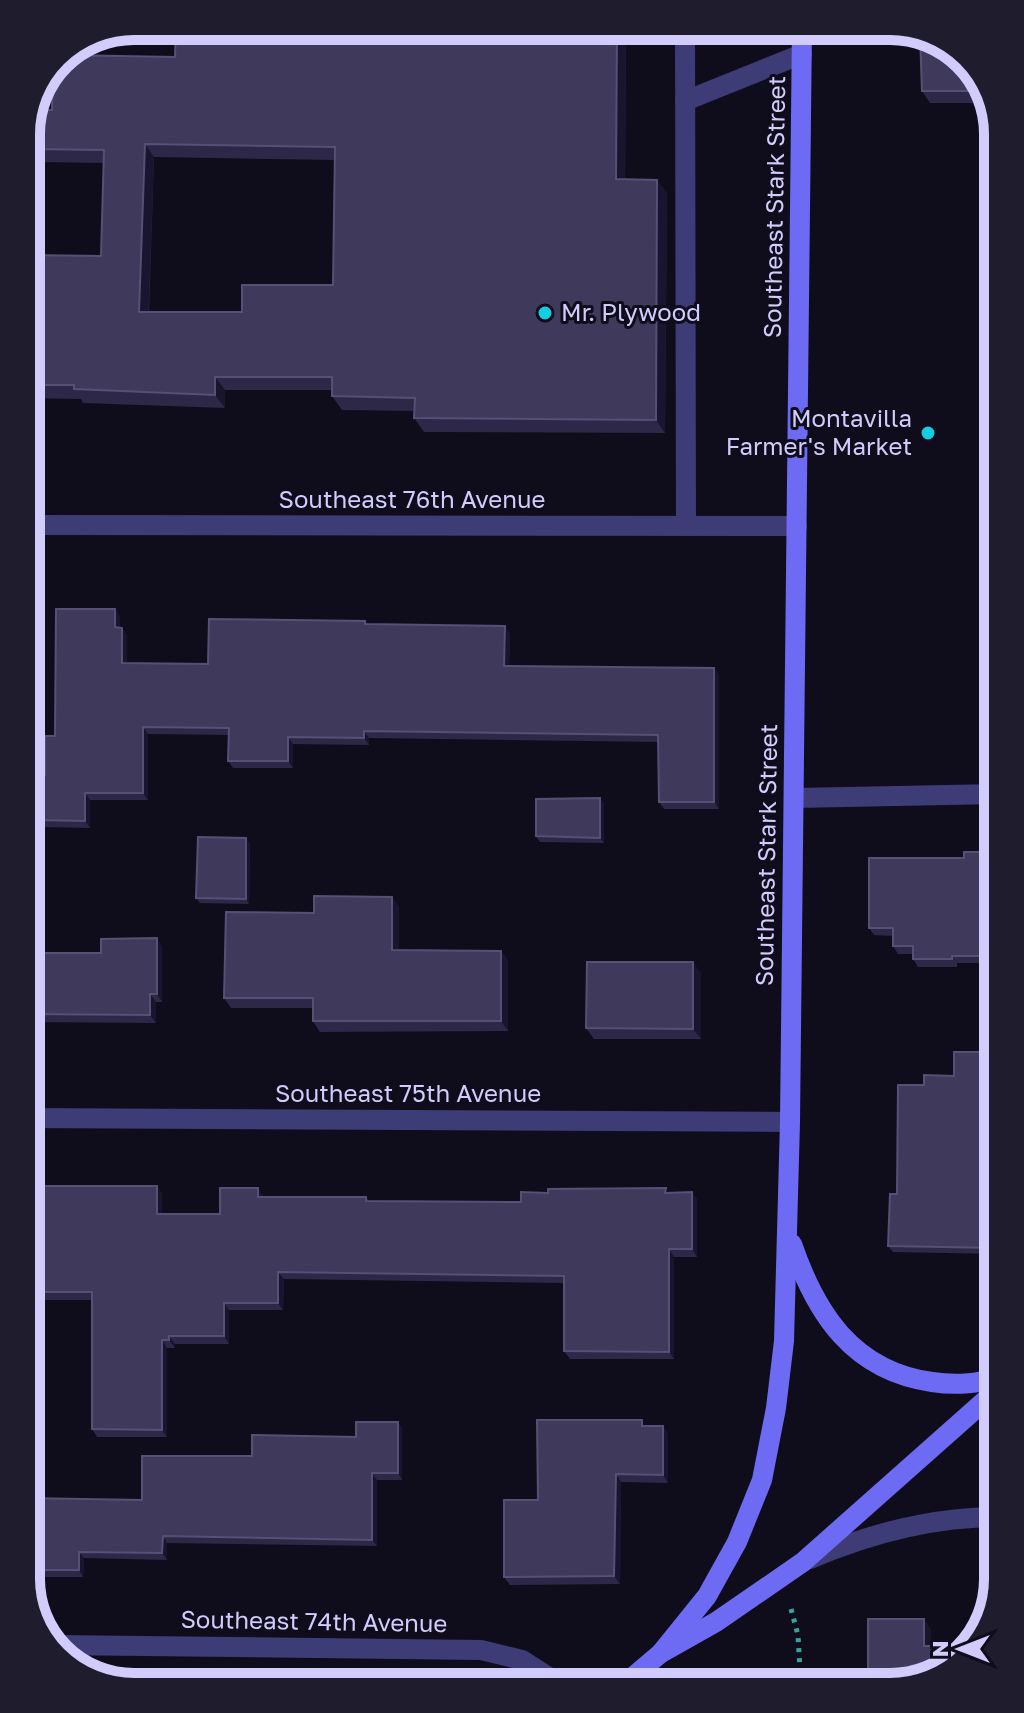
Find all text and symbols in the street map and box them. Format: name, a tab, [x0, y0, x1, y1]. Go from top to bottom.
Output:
street label: Southeast Stark Street	[757, 76, 790, 338]
place label: Mr. Plywood	[561, 297, 701, 326]
marker: Mr. Plywood	[536, 304, 554, 322]
place label: Montavilla Farmer's Market	[726, 403, 912, 460]
marker: Montavilla Farmer's Market	[919, 424, 937, 442]
street label: Southeast 76th Avenue	[279, 484, 545, 513]
street label: Southeast Stark Street	[749, 724, 782, 986]
street label: Southeast 75th Avenue	[275, 1078, 541, 1107]
street label: Southeast 74th Avenue	[180, 1604, 448, 1637]
north arrow	[920, 1609, 1000, 1689]
text: N	[926, 1641, 953, 1657]

